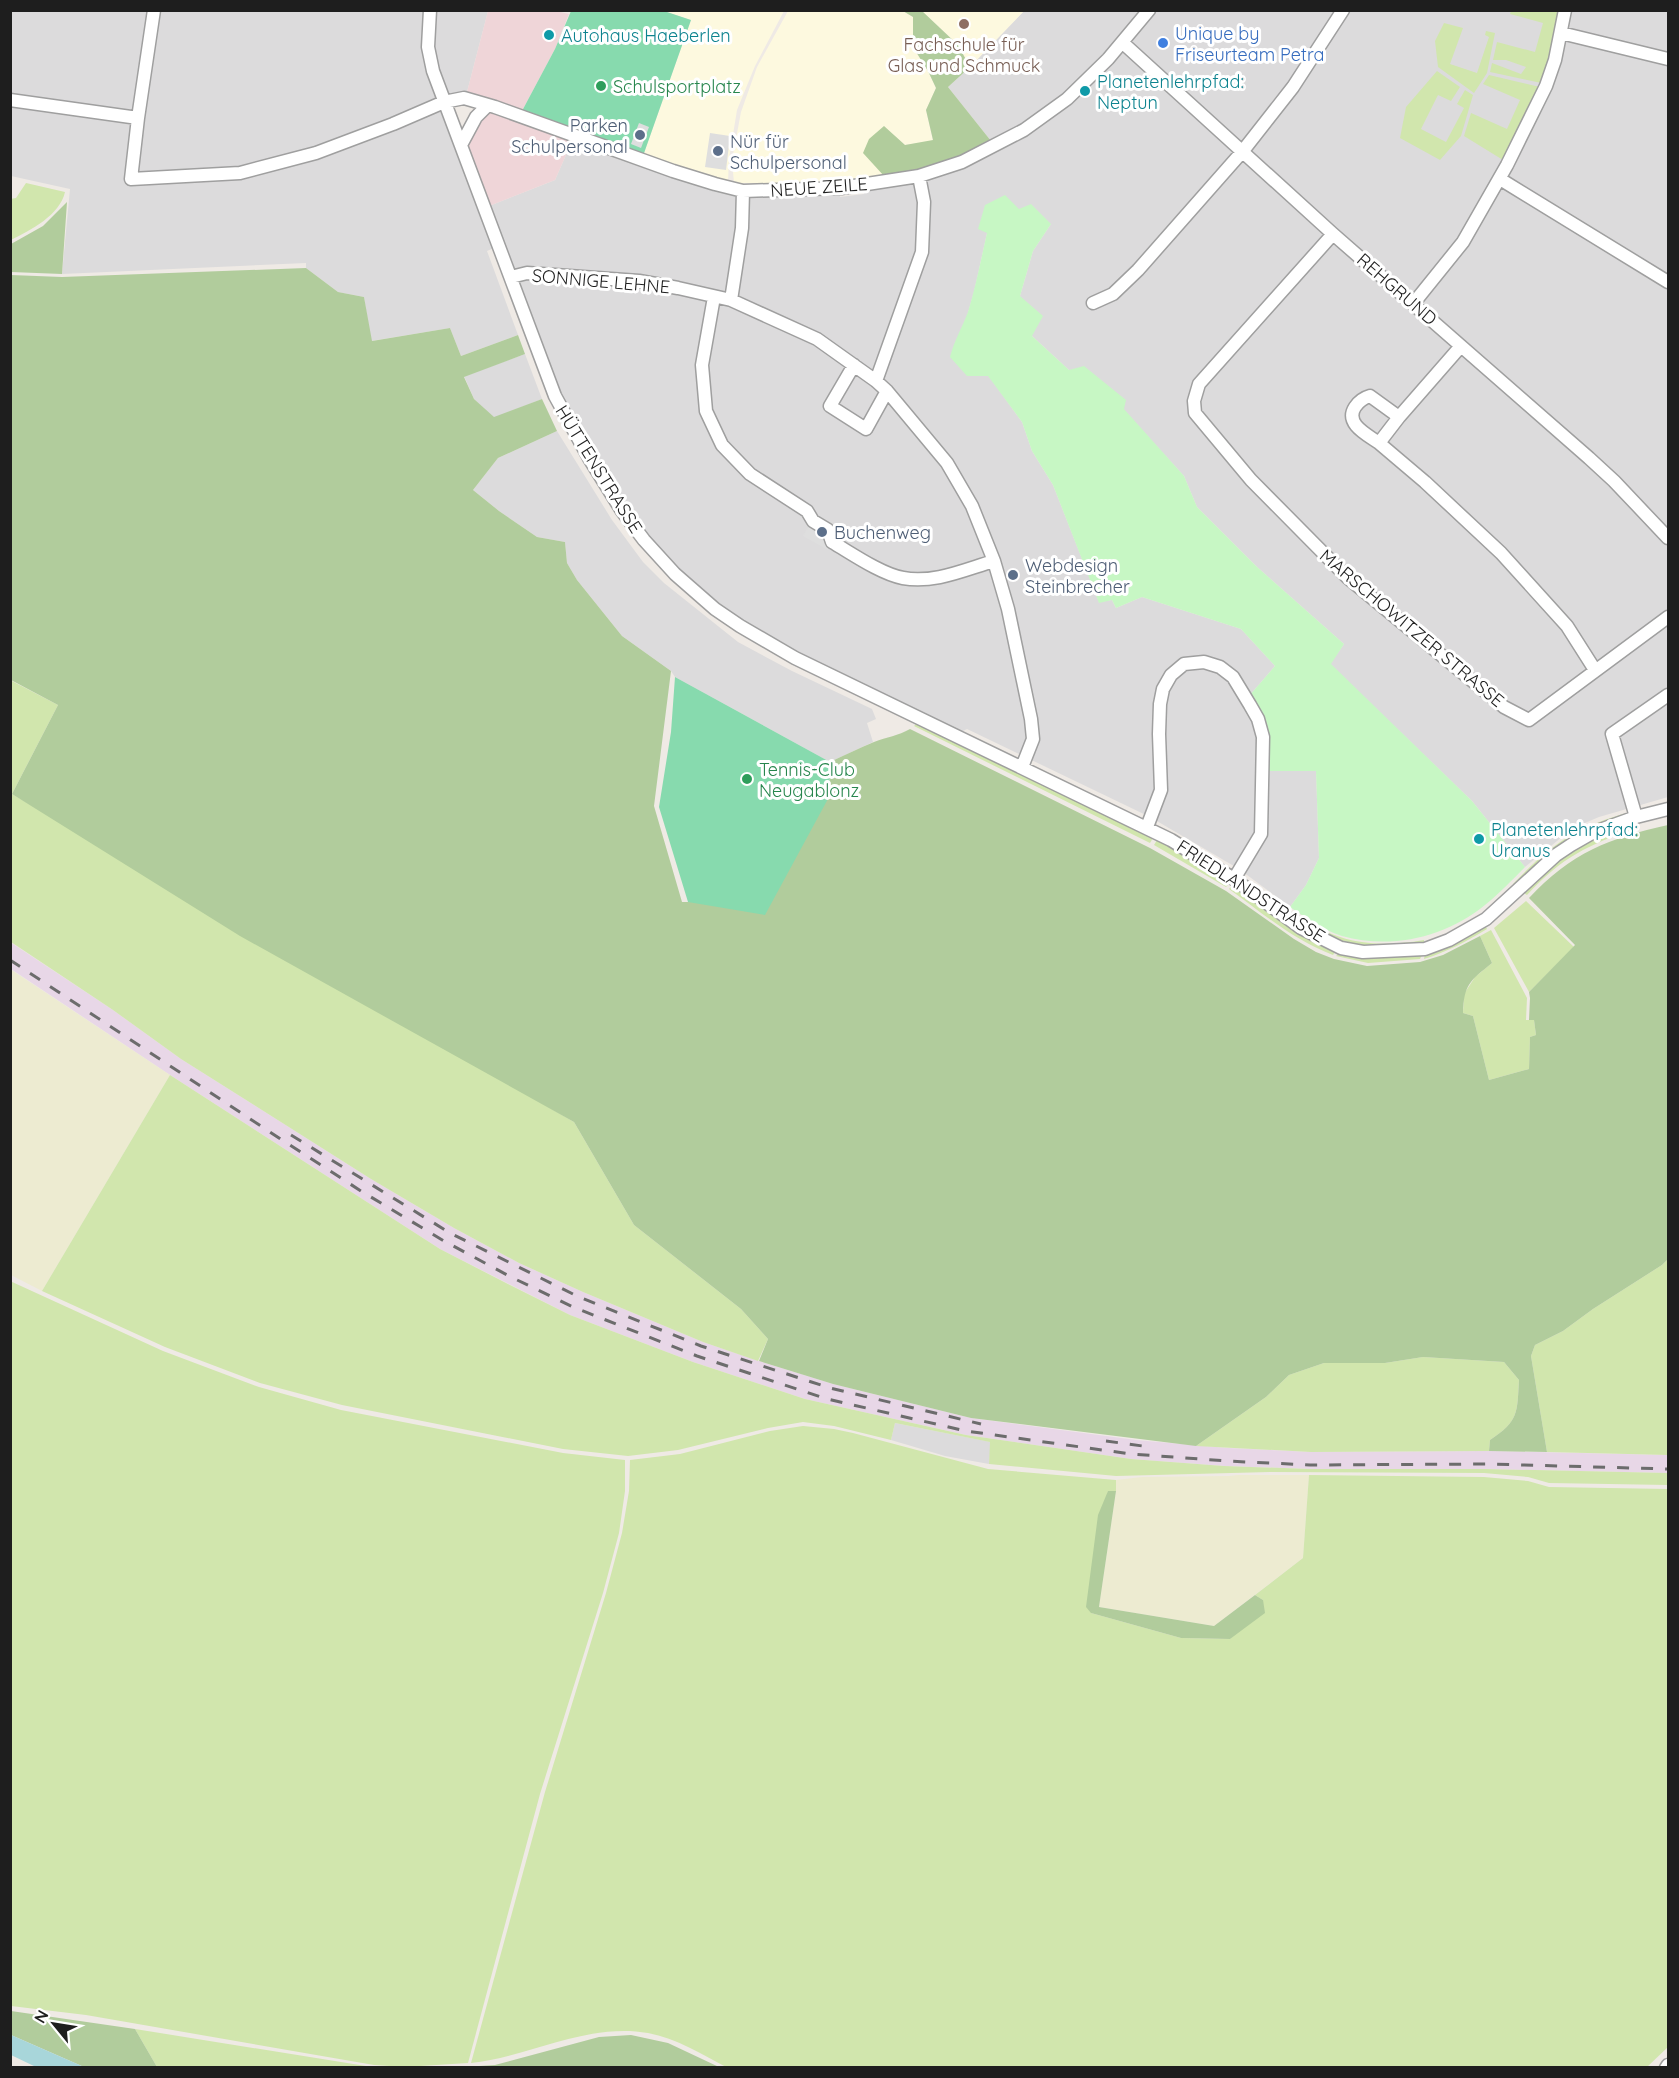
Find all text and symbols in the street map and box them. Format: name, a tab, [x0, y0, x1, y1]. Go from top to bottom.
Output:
marker: Fachschule für Glas und Schmuck	[957, 17, 971, 31]
place label: Unique by Friseurteam Petra	[1175, 22, 1325, 66]
place label: Autohaus Haeberlen	[561, 24, 731, 47]
marker: Autohaus Haeberlen	[542, 28, 556, 42]
place label: Fachschule für Glas und Schmuck	[888, 33, 1040, 77]
marker: Unique by Friseurteam Petra	[1156, 36, 1170, 50]
place label: Planetenlehrpfad: Neptun	[1097, 70, 1244, 114]
place label: Schulsportplatz	[613, 75, 741, 98]
marker: Schulsportplatz	[594, 79, 608, 93]
marker: Planetenlehrpfad: Neptun	[1078, 84, 1092, 98]
place label: Parken Schulpersonal	[511, 114, 628, 158]
marker: Parken Schulpersonal	[633, 128, 647, 142]
place label: Nür für Schulpersonal	[730, 130, 847, 174]
marker: Nür für Schulpersonal	[711, 144, 725, 158]
street label: NEUE ZEILE	[770, 172, 868, 202]
street label: REHGRUND	[1352, 248, 1442, 330]
street label: SONNIGE LEHNE	[531, 264, 671, 298]
street label: HÜTTENSTRASSE	[550, 401, 648, 537]
place label: Buchenweg	[834, 521, 931, 544]
marker: Buchenweg	[815, 525, 829, 539]
street label: MARSCHOWITZER STRASSE	[1315, 544, 1509, 712]
place label: Webdesign Steinbrecher	[1025, 554, 1130, 598]
marker: Webdesign Steinbrecher	[1006, 568, 1020, 582]
place label: Tennis-Club Neugablonz	[759, 758, 859, 802]
marker: Tennis-Club Neugablonz	[740, 772, 754, 786]
place label: Planetenlehrpfad: Uranus	[1491, 818, 1638, 862]
marker: Planetenlehrpfad: Uranus	[1472, 832, 1486, 846]
street label: FRIEDLANDSTRASSE	[1172, 834, 1330, 948]
north arrow	[24, 1994, 84, 2054]
text: N	[29, 2006, 53, 2027]

